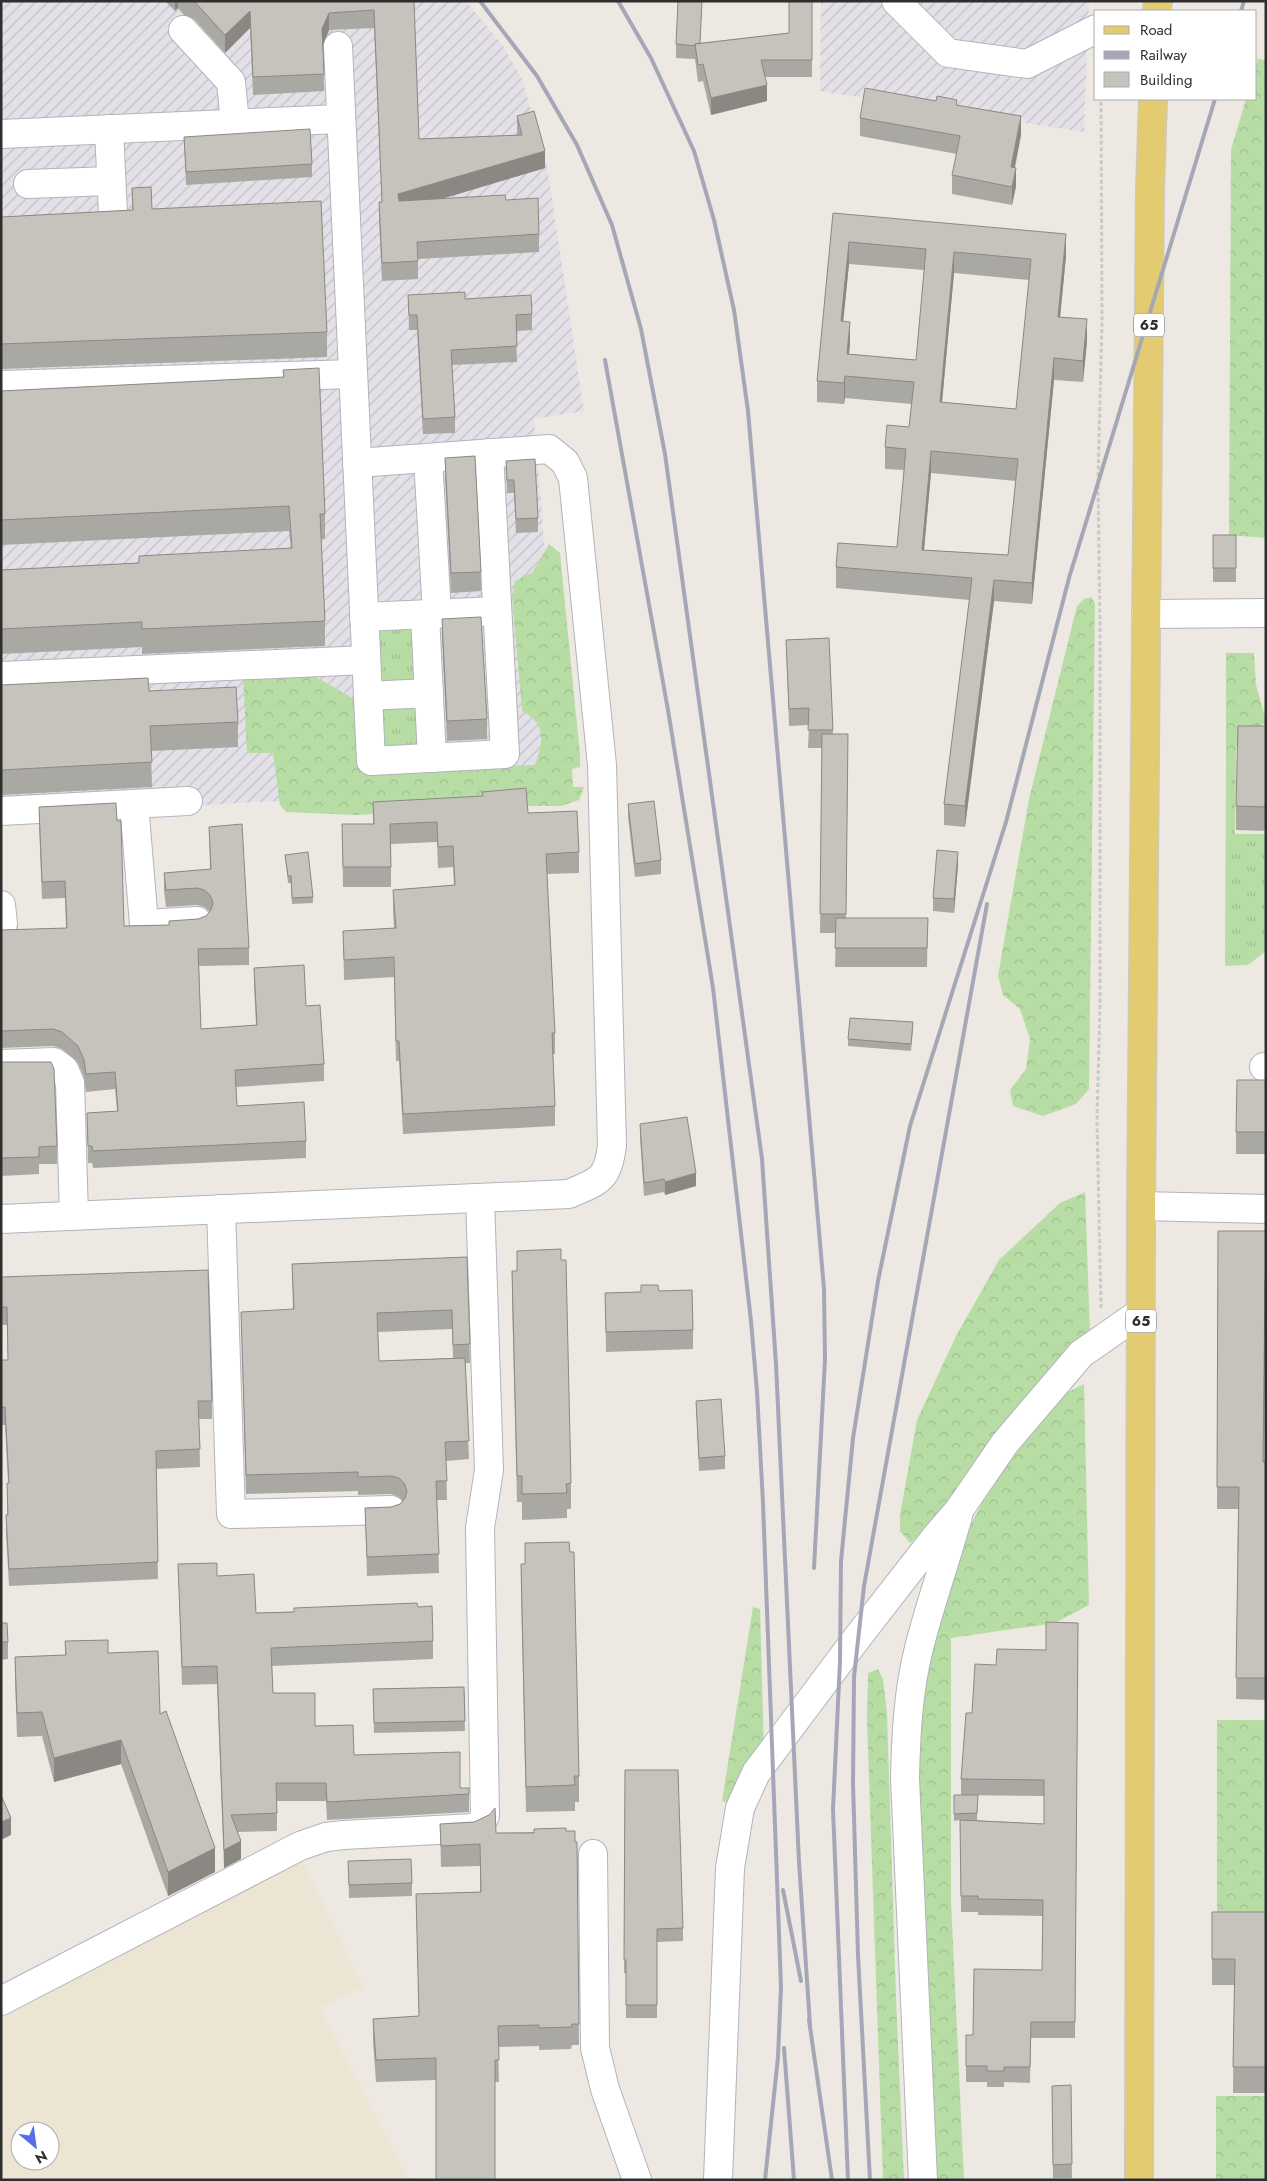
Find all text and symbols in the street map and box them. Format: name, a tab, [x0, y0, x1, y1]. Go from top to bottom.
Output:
legend	[1094, 10, 1257, 100]
text: Road	[1140, 19, 1172, 41]
text: Railway	[1140, 44, 1187, 66]
text: Building	[1140, 69, 1192, 91]
road number: 65	[1134, 314, 1164, 336]
road number: 65	[1126, 1310, 1156, 1332]
north arrow	[10, 2121, 60, 2171]
text: N	[32, 2146, 51, 2169]

